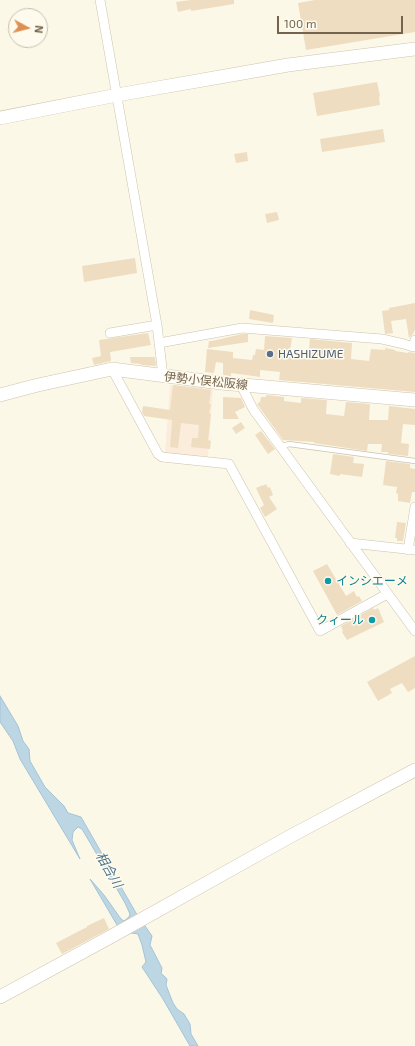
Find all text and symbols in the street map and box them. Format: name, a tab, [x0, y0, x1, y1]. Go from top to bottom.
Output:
north arrow	[8, 8, 48, 48]
scale bar	[279, 8, 405, 34]
text: 100 m	[284, 16, 316, 30]
text: N	[32, 25, 46, 34]
place label: HASHIZUME	[278, 347, 343, 361]
marker: HASHIZUME	[265, 349, 275, 359]
street label: 伊勢小俣松阪線	[163, 369, 249, 393]
place label: インシエーメ	[336, 574, 408, 588]
marker: インシエーメ	[323, 576, 333, 586]
place label: クィール	[316, 613, 364, 627]
marker: クィール	[367, 615, 377, 625]
water label: 相合川	[92, 849, 126, 891]

